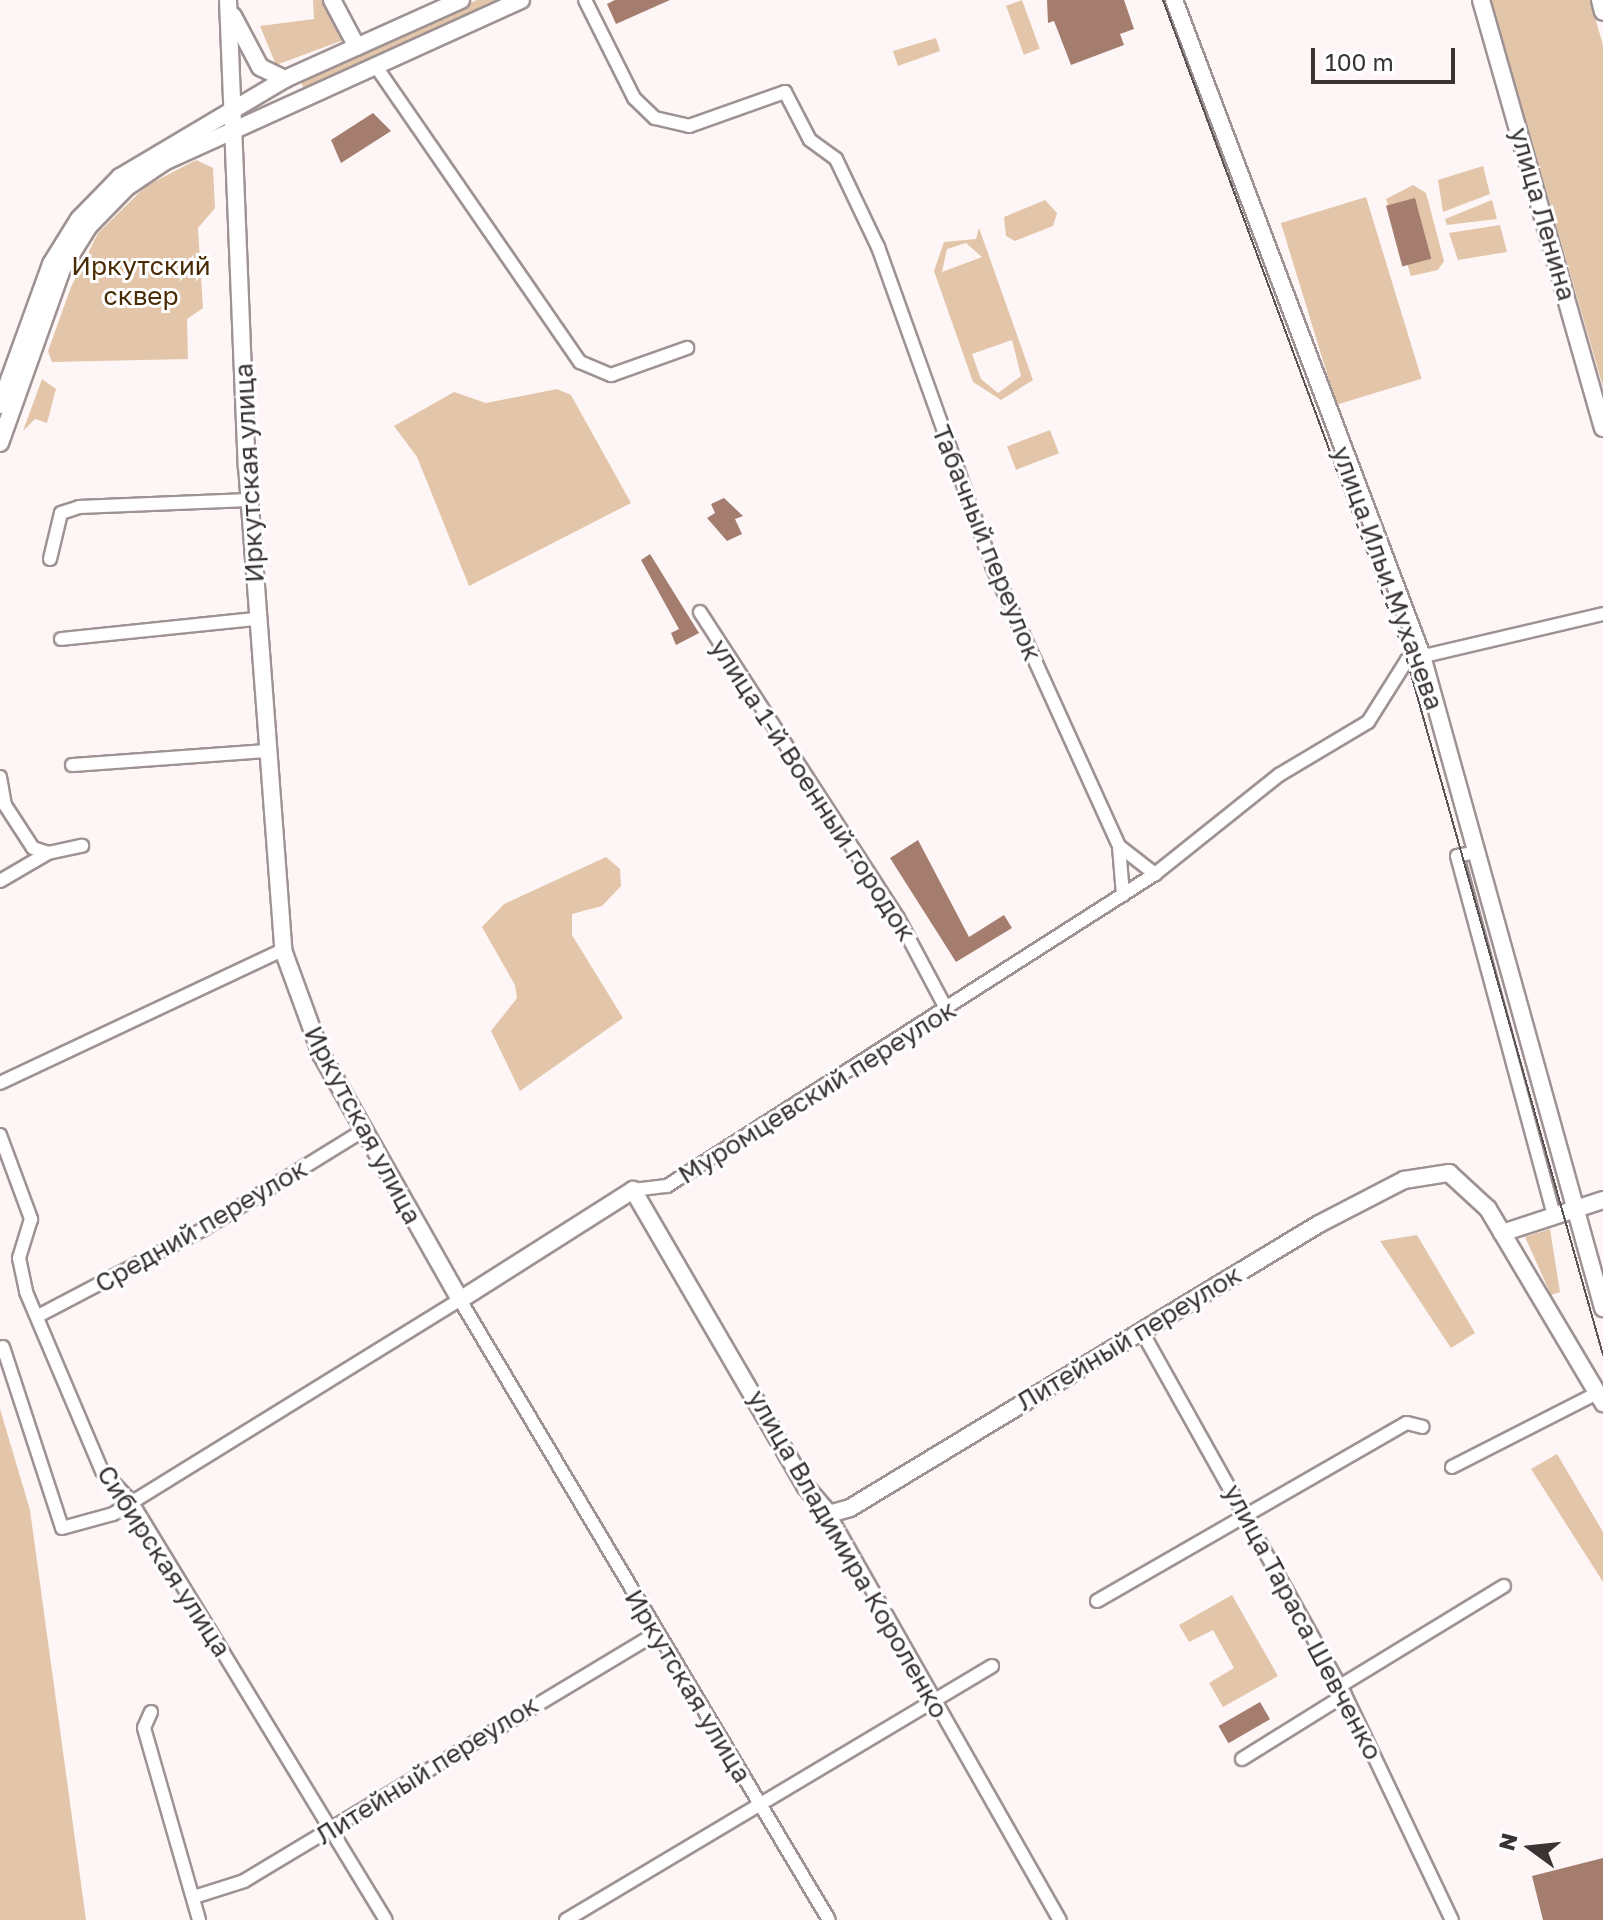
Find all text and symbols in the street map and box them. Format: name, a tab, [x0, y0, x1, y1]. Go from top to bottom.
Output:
scale bar	[1315, 32, 1459, 82]
text: 100 m	[1325, 47, 1394, 76]
street label: улица Ленина	[1503, 124, 1583, 304]
park label: Иркутский сквер	[71, 250, 211, 312]
street label: Иркутская улица	[228, 363, 270, 583]
street label: Табачный переулок	[925, 421, 1049, 665]
street label: улица Ильи Мухачева	[1326, 442, 1450, 714]
street label: улица 1-й Военный городок	[704, 633, 922, 947]
street label: Муромцевский переулок	[672, 994, 962, 1190]
street label: Иркутская улица	[298, 1021, 428, 1229]
street label: Средний переулок	[90, 1153, 312, 1299]
street label: Литейный переулок	[1011, 1259, 1247, 1417]
street label: улица Владимира Короленко	[741, 1384, 955, 1724]
street label: Сибирская улица	[90, 1459, 238, 1663]
street label: улица Тараса Шевченко	[1217, 1479, 1389, 1765]
street label: Иркутская улица	[618, 1584, 758, 1788]
street label: Литейный переулок	[310, 1689, 544, 1851]
north arrow	[1491, 1808, 1571, 1888]
text: N	[1492, 1830, 1523, 1853]

